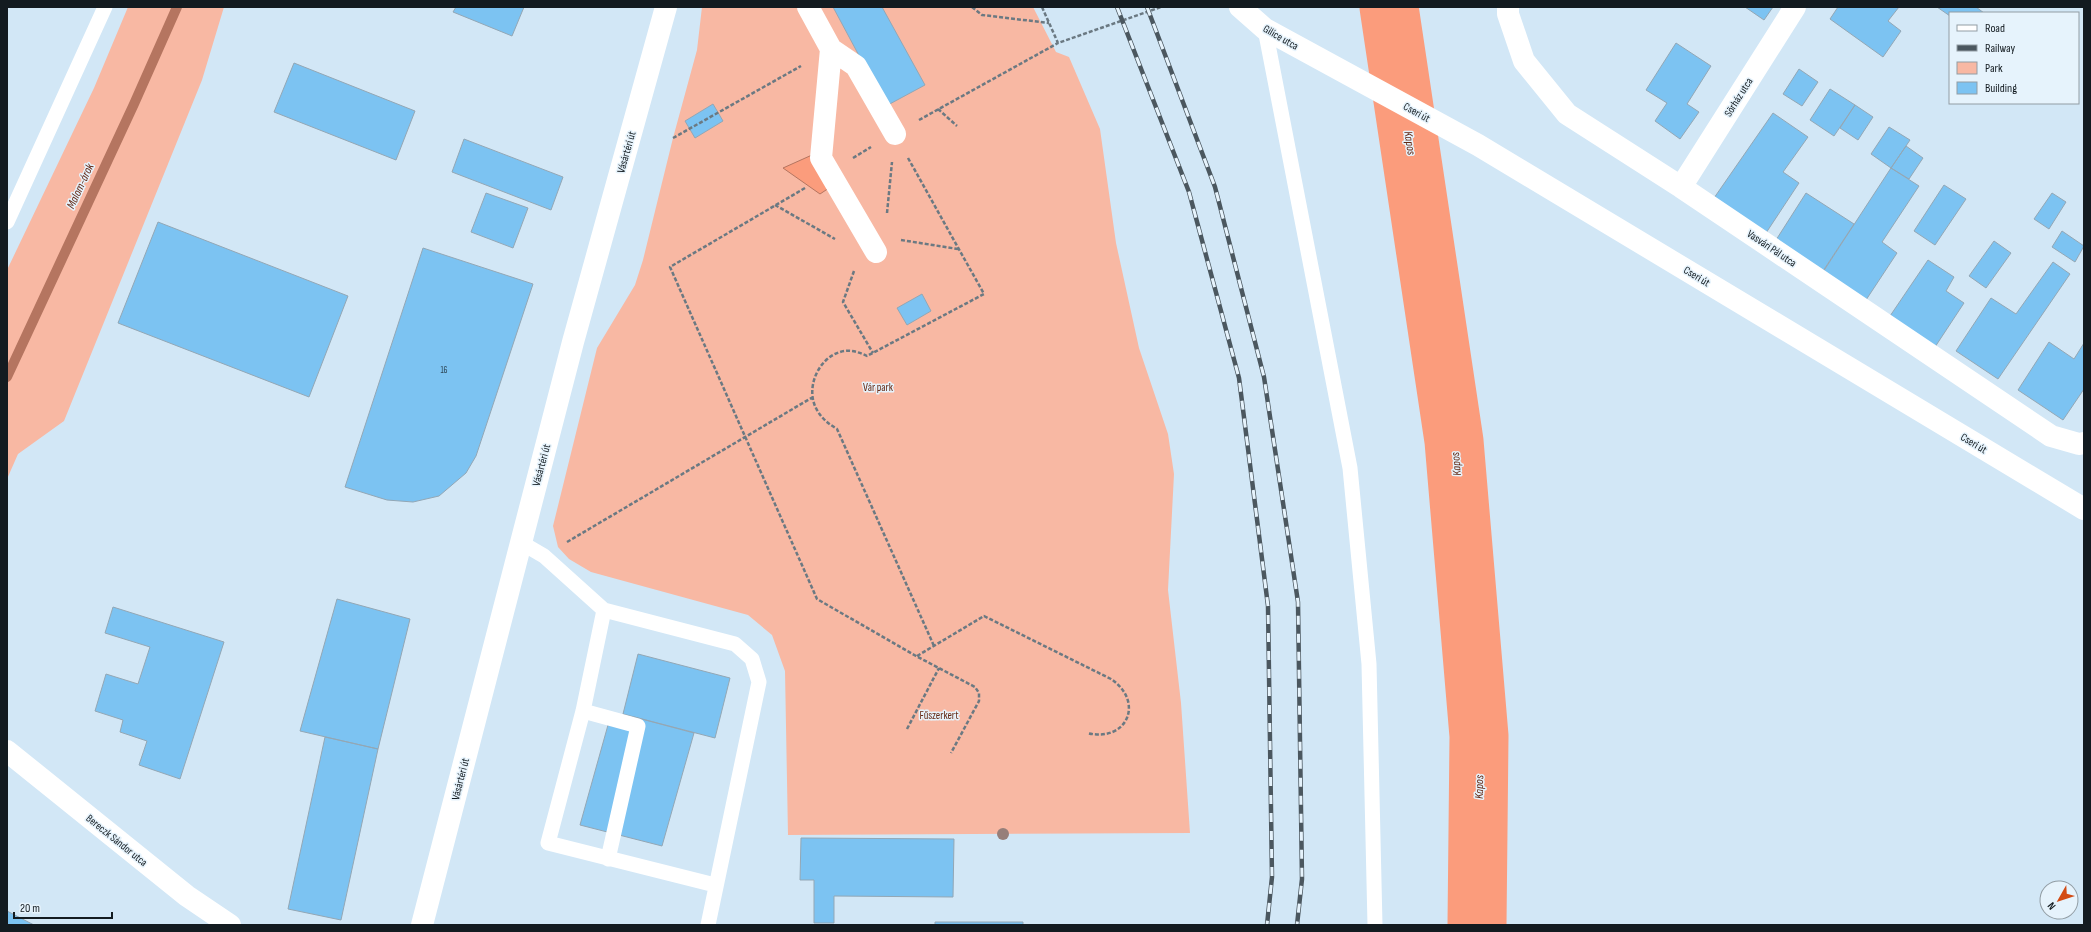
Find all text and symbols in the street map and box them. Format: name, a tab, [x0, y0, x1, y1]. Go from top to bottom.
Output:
legend	[1949, 12, 2079, 104]
text: Road	[1985, 21, 2005, 36]
street label: Gilice utca	[1261, 22, 1301, 53]
text: Railway	[1985, 41, 2016, 56]
text: Park	[1985, 61, 2003, 76]
street label: Sörház utca	[1721, 75, 1755, 119]
text: Building	[1985, 81, 2017, 96]
street label: Cseri út	[1401, 100, 1433, 125]
street label: Vásártéri út	[614, 129, 639, 175]
water label: Kapos	[1400, 130, 1419, 157]
water label: Malom-árok	[63, 161, 98, 211]
street label: Vasvári Pál utca	[1744, 227, 1799, 270]
street label: Cseri út	[1681, 264, 1713, 290]
house number: 16	[440, 365, 448, 376]
park label: Vár park	[863, 381, 894, 394]
street label: Cseri út	[1958, 431, 1990, 457]
street label: Vásártéri út	[530, 442, 553, 488]
water label: Kapos	[1448, 451, 1465, 477]
park label: Fűszerkert	[919, 709, 959, 722]
street label: Vásártéri út	[449, 756, 472, 801]
water label: Kapos	[1472, 774, 1487, 799]
street label: Bereczk Sándor utca	[83, 812, 150, 869]
north arrow	[2039, 880, 2079, 920]
scale bar	[14, 894, 112, 920]
text: N	[2045, 900, 2059, 912]
text: 20 m	[20, 901, 40, 916]

